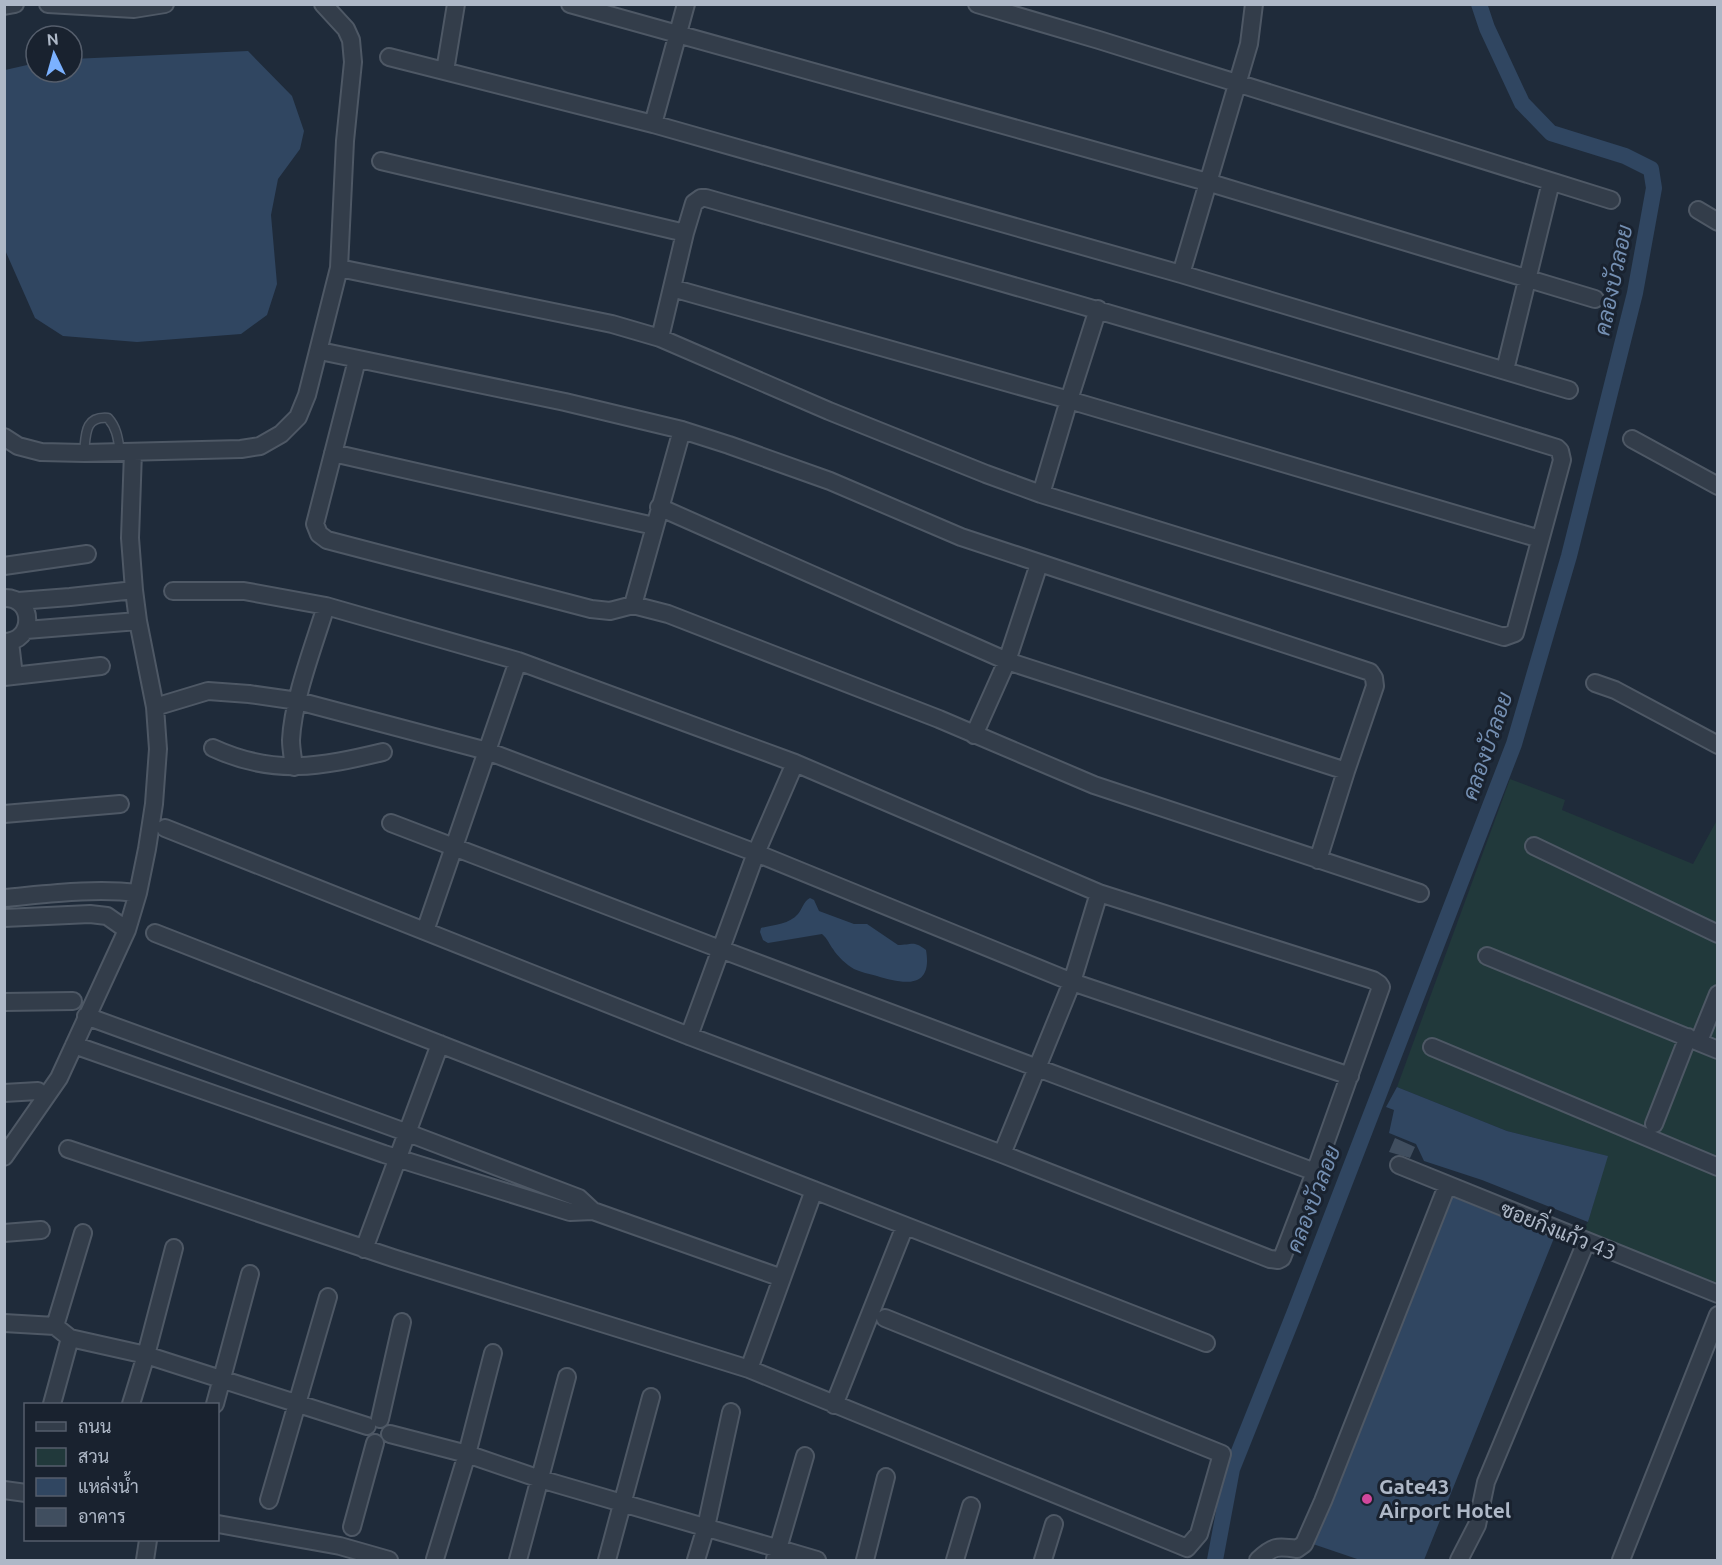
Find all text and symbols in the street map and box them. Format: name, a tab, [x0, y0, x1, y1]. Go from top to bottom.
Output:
north arrow	[24, 24, 84, 84]
text: N	[46, 30, 59, 49]
water label: คลองบัวลอย	[1589, 222, 1637, 338]
water label: คลองบัวลอย	[1456, 688, 1517, 803]
water label: คลองบัวลอย	[1281, 1141, 1345, 1256]
street label: ซอยกิ่งแก้ว 43	[1497, 1190, 1622, 1264]
legend	[24, 1403, 219, 1541]
text: ถนน	[78, 1416, 111, 1436]
text: สวน	[78, 1446, 109, 1466]
text: แหล่งน้ำ	[78, 1471, 139, 1496]
place label: Gate43 Airport Hotel	[1379, 1474, 1511, 1522]
marker: Gate43 Airport Hotel	[1360, 1492, 1374, 1506]
text: อาคาร	[78, 1506, 126, 1526]

